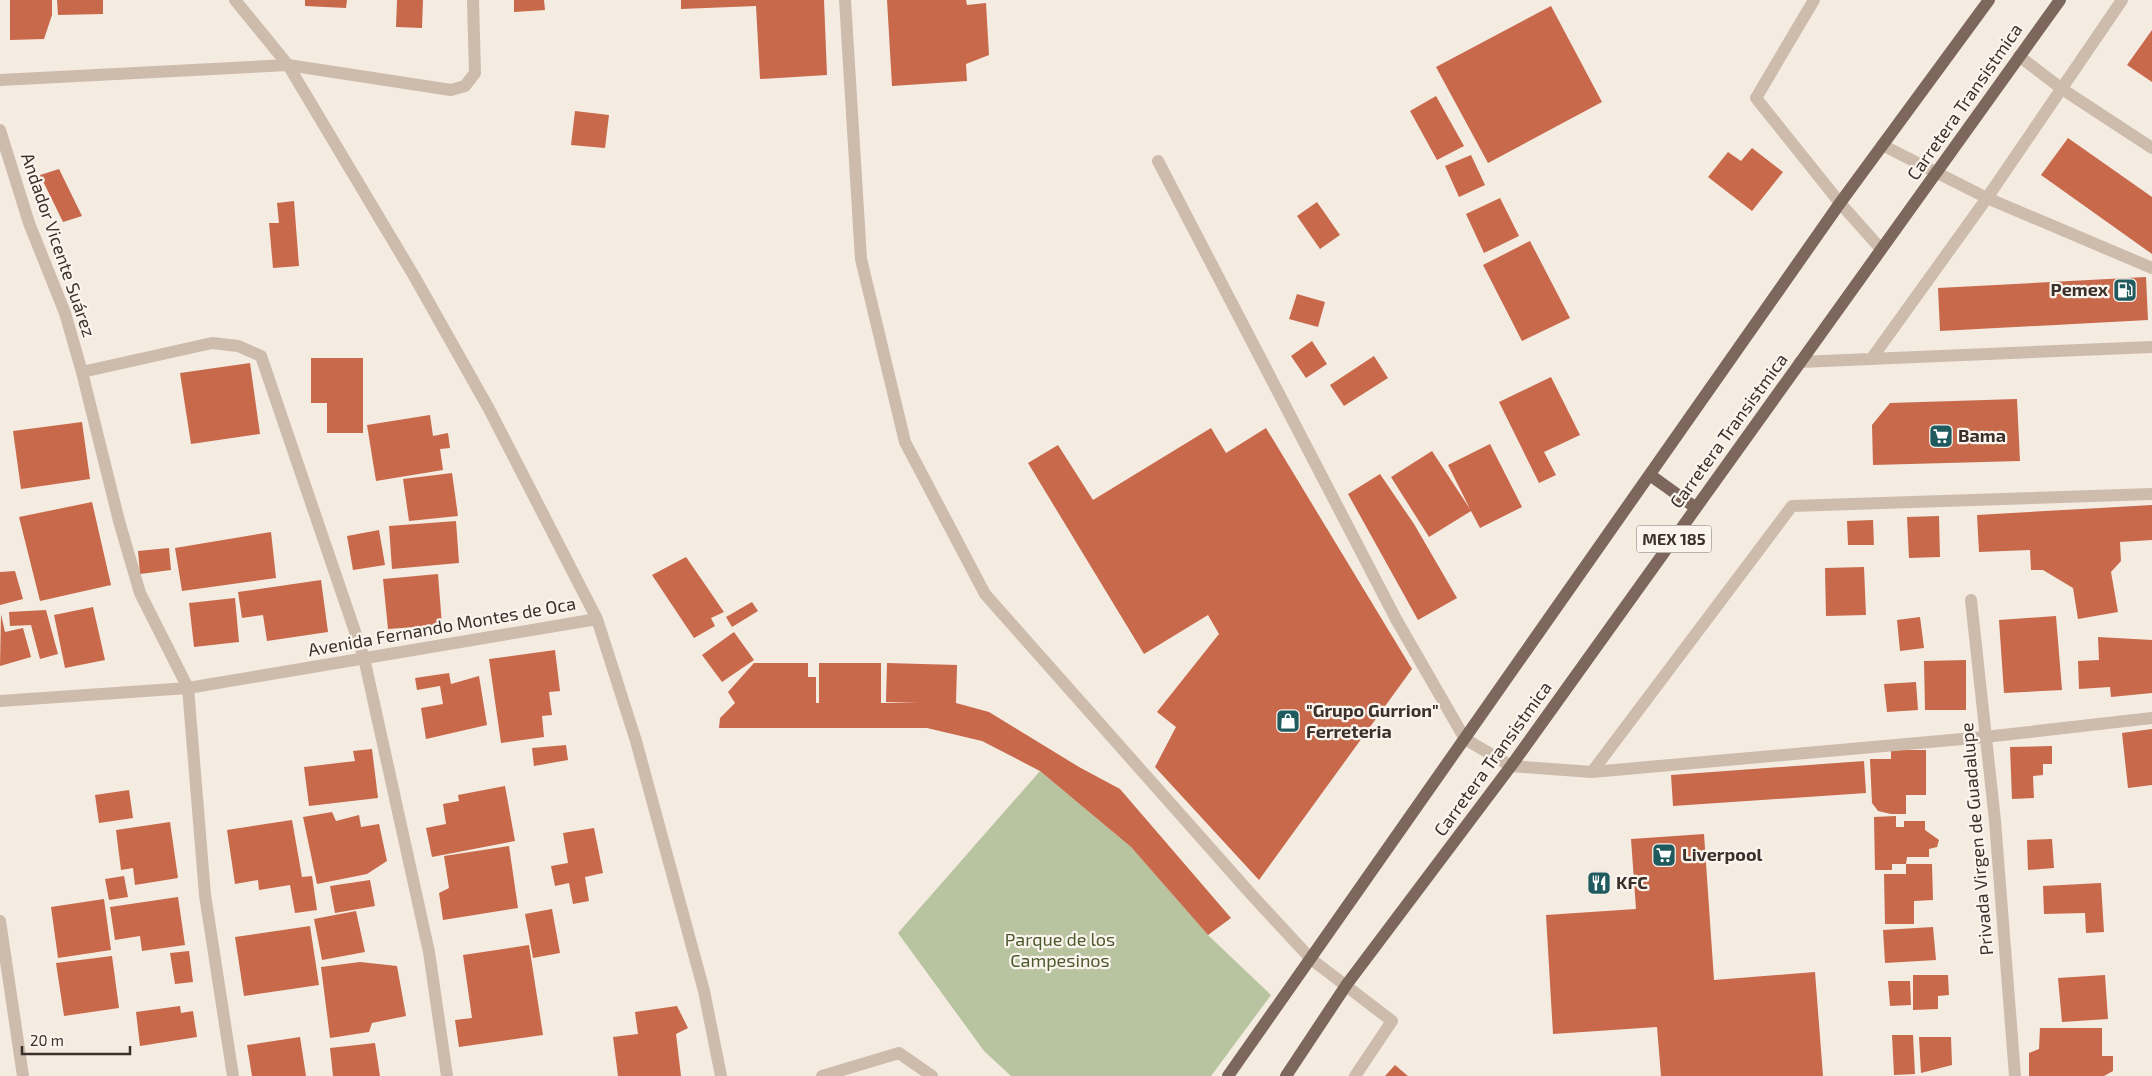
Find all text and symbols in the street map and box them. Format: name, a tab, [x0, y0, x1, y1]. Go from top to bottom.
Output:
street label: Carretera Transistmica	[1902, 19, 2027, 184]
street label: Andador Vicente Suárez	[17, 150, 101, 340]
fuel station icon: Pemex	[2112, 277, 2138, 303]
place label: Pemex	[2051, 278, 2109, 300]
street label: Carretera Transistmica	[1665, 349, 1792, 512]
supermarket icon: Bama	[1928, 423, 1954, 449]
place label: Bama	[1958, 424, 2006, 446]
road number: MEX 185	[1636, 526, 1712, 552]
street label: Avenida Fernando Montes de Oca	[306, 592, 577, 660]
street label: Carretera Transistmica	[1429, 677, 1556, 840]
place label: "Grupo Gurrion" Ferreteria	[1306, 699, 1439, 742]
shop icon: "Grupo Gurrion" Ferreteria	[1275, 708, 1301, 734]
street label: Privada Virgen de Guadalupe	[1955, 722, 1997, 956]
supermarket icon: Liverpool	[1651, 842, 1677, 868]
place label: Liverpool	[1682, 843, 1763, 865]
restaurant icon: KFC	[1586, 870, 1612, 896]
place label: KFC	[1616, 871, 1648, 893]
park label: Parque de los Campesinos	[1005, 928, 1115, 971]
scale bar	[22, 1024, 130, 1056]
text: 20 m	[30, 1031, 64, 1049]

